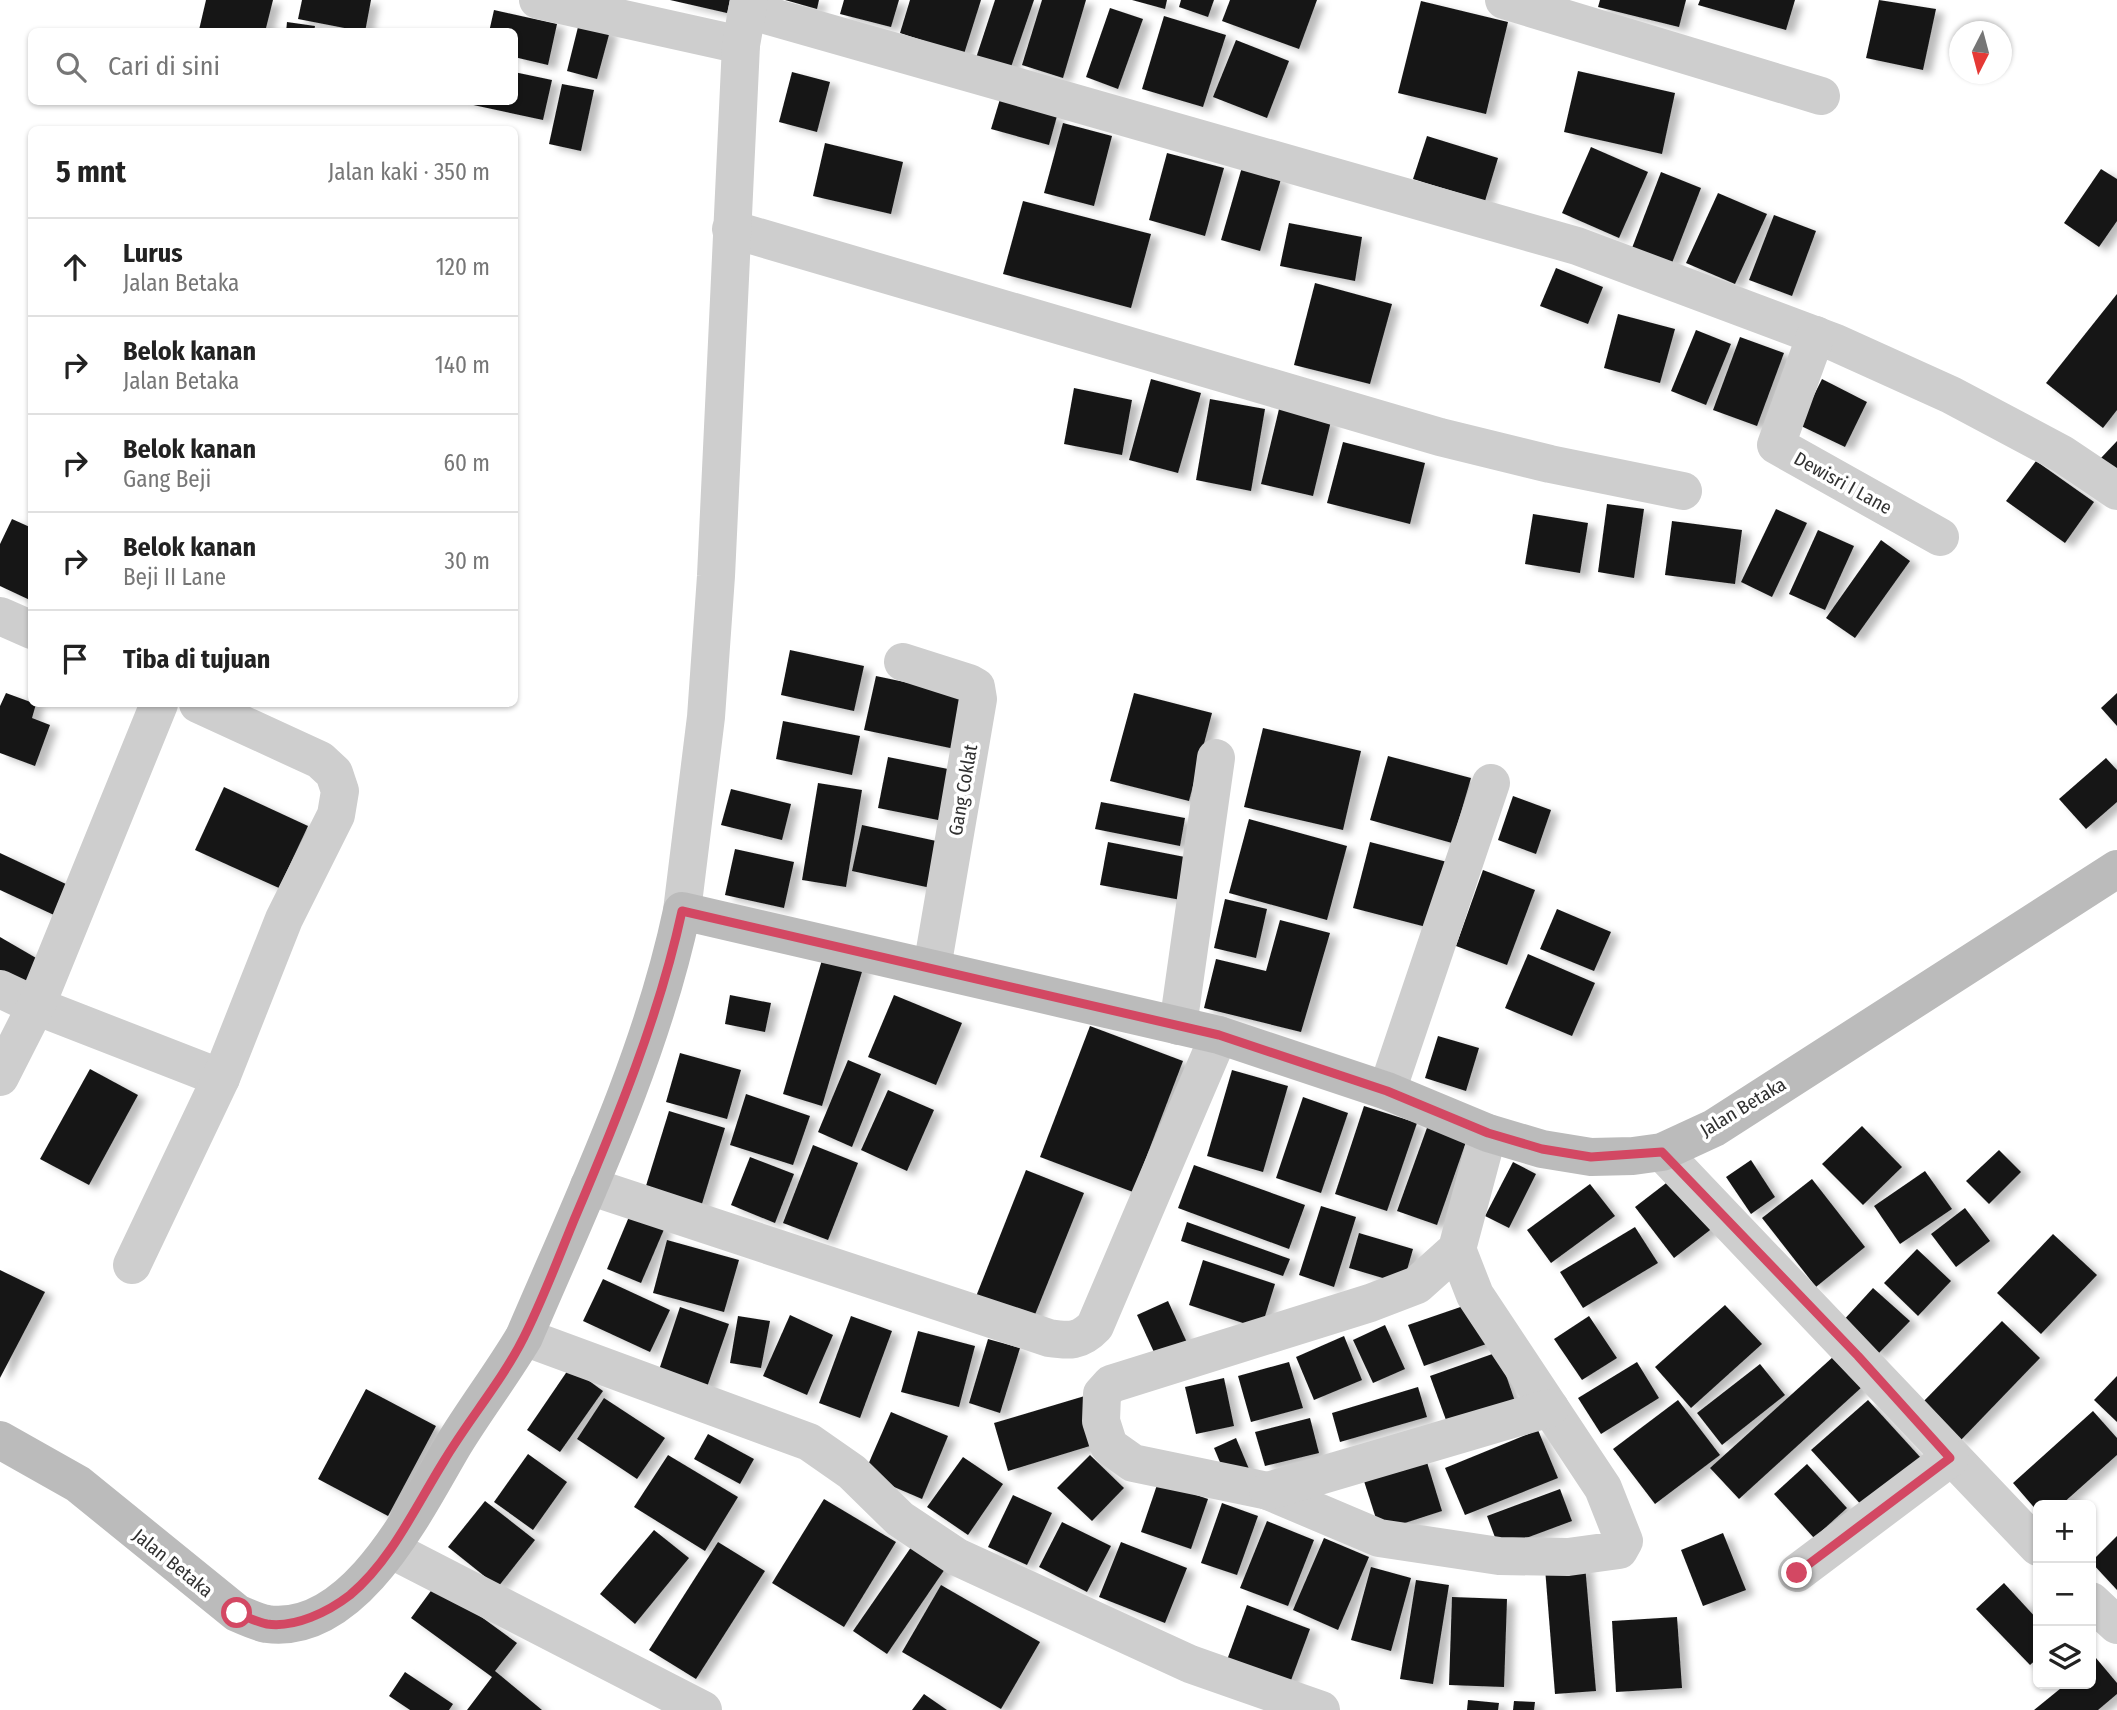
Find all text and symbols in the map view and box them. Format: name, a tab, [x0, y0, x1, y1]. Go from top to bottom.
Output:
north arrow	[1949, 21, 2012, 84]
search box	[28, 28, 518, 105]
icon: search	[52, 48, 90, 86]
text: Cari di sini	[108, 51, 220, 82]
text: 5 mnt	[56, 154, 126, 190]
text: Jalan kaki · 350 m	[328, 158, 490, 186]
text: Lurus	[123, 238, 183, 269]
icon: ahead	[56, 248, 94, 286]
text: 120 m	[436, 253, 490, 281]
text: Jalan Betaka	[123, 269, 239, 297]
text: Belok kanan	[123, 336, 256, 367]
icon: right	[56, 346, 94, 384]
text: 140 m	[435, 351, 490, 379]
text: Jalan Betaka	[123, 367, 239, 395]
text: Belok kanan	[123, 434, 256, 465]
icon: right	[56, 444, 94, 482]
street label: Dewisri I Lane	[1790, 447, 1896, 519]
text: 60 m	[444, 449, 490, 477]
text: Gang Beji	[123, 465, 211, 493]
text: Belok kanan	[123, 532, 256, 563]
icon: right	[56, 542, 94, 580]
text: 30 m	[445, 547, 490, 575]
text: Beji II Lane	[123, 563, 226, 591]
icon: arrive	[56, 640, 94, 678]
text: Tiba di tujuan	[123, 644, 270, 675]
street label: Gang Coklat	[944, 742, 982, 837]
street label: Jalan Betaka	[1696, 1072, 1790, 1142]
map controls	[2033, 1500, 2096, 1689]
button: +	[2033, 1500, 2096, 1563]
street label: Jalan Betaka	[128, 1524, 218, 1602]
route end	[1781, 1557, 1812, 1588]
button: −	[2033, 1563, 2096, 1626]
route start	[221, 1597, 252, 1628]
button: layers	[2033, 1626, 2096, 1689]

